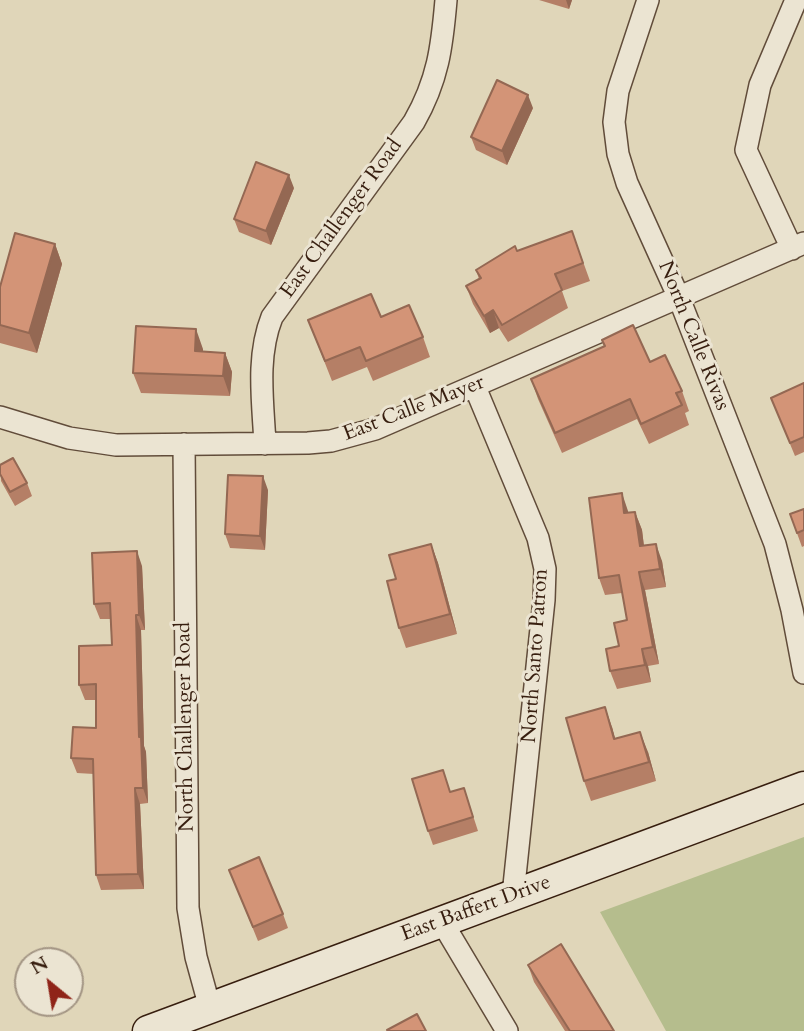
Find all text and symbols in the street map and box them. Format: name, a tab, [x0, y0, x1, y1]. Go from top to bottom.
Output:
street label: East Challenger Road	[276, 134, 408, 304]
street label: North Calle Rivas	[652, 258, 734, 414]
street label: East Calle Mayer	[340, 370, 488, 448]
street label: North Santo Patron	[517, 568, 555, 744]
street label: North Challenger Road	[172, 622, 200, 832]
street label: East Baffert Drive	[398, 870, 554, 948]
north arrow	[14, 947, 84, 1017]
text: N	[26, 950, 53, 981]

